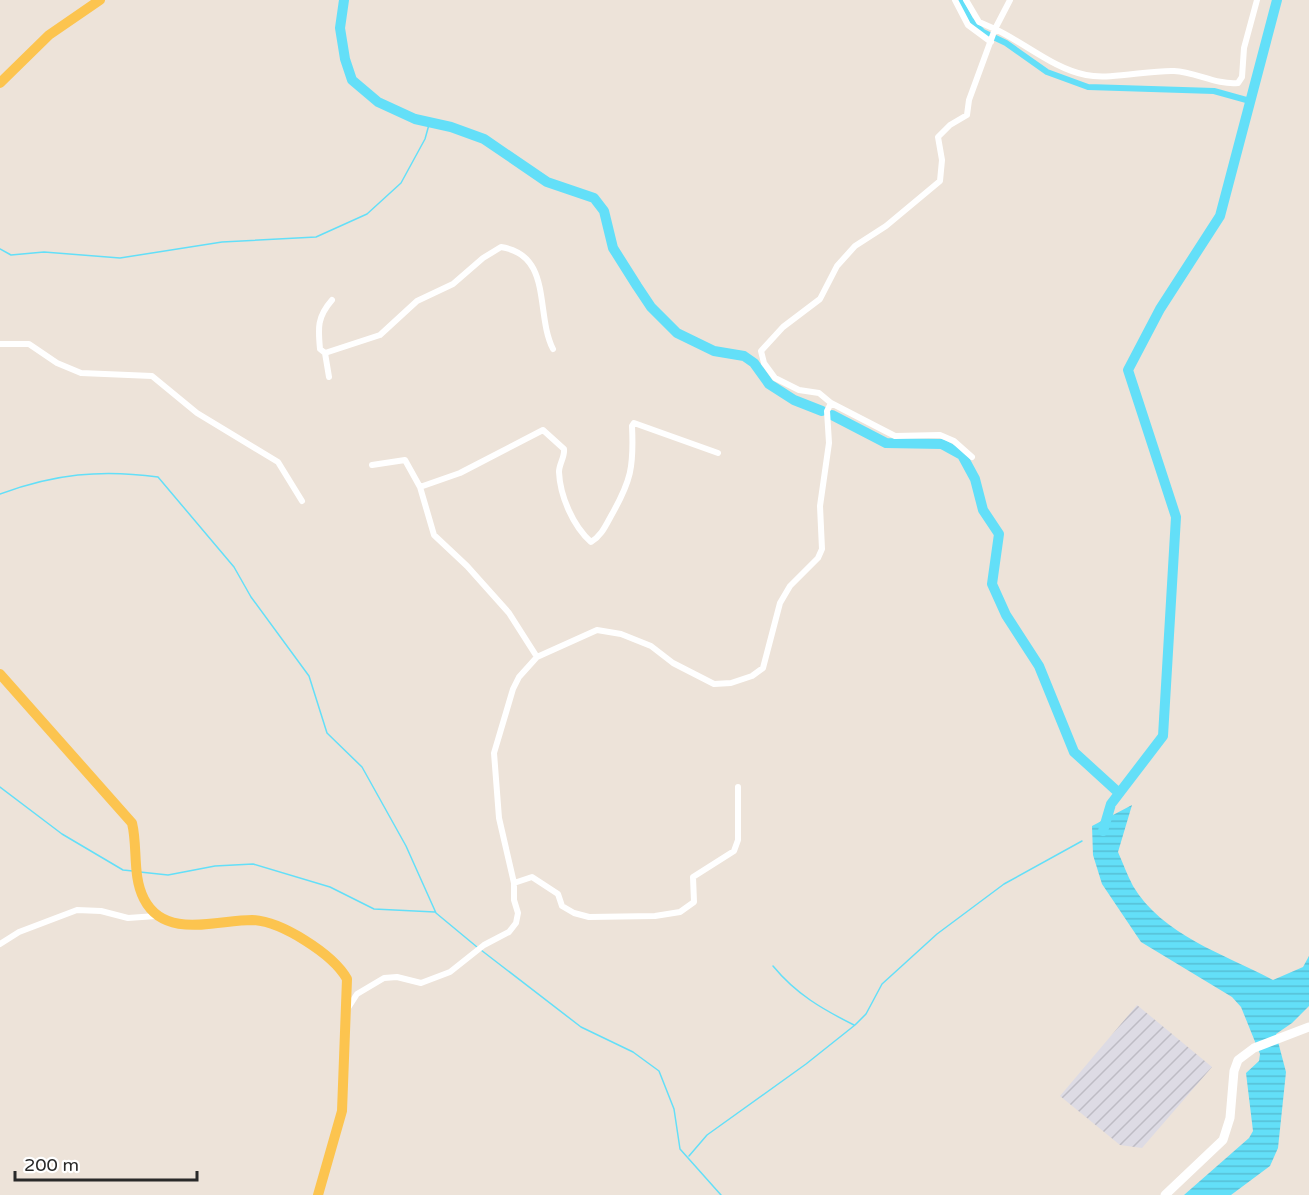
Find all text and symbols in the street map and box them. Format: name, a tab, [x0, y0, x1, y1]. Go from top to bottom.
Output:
scale bar	[15, 1144, 196, 1182]
text: 200 m	[24, 1154, 79, 1176]

